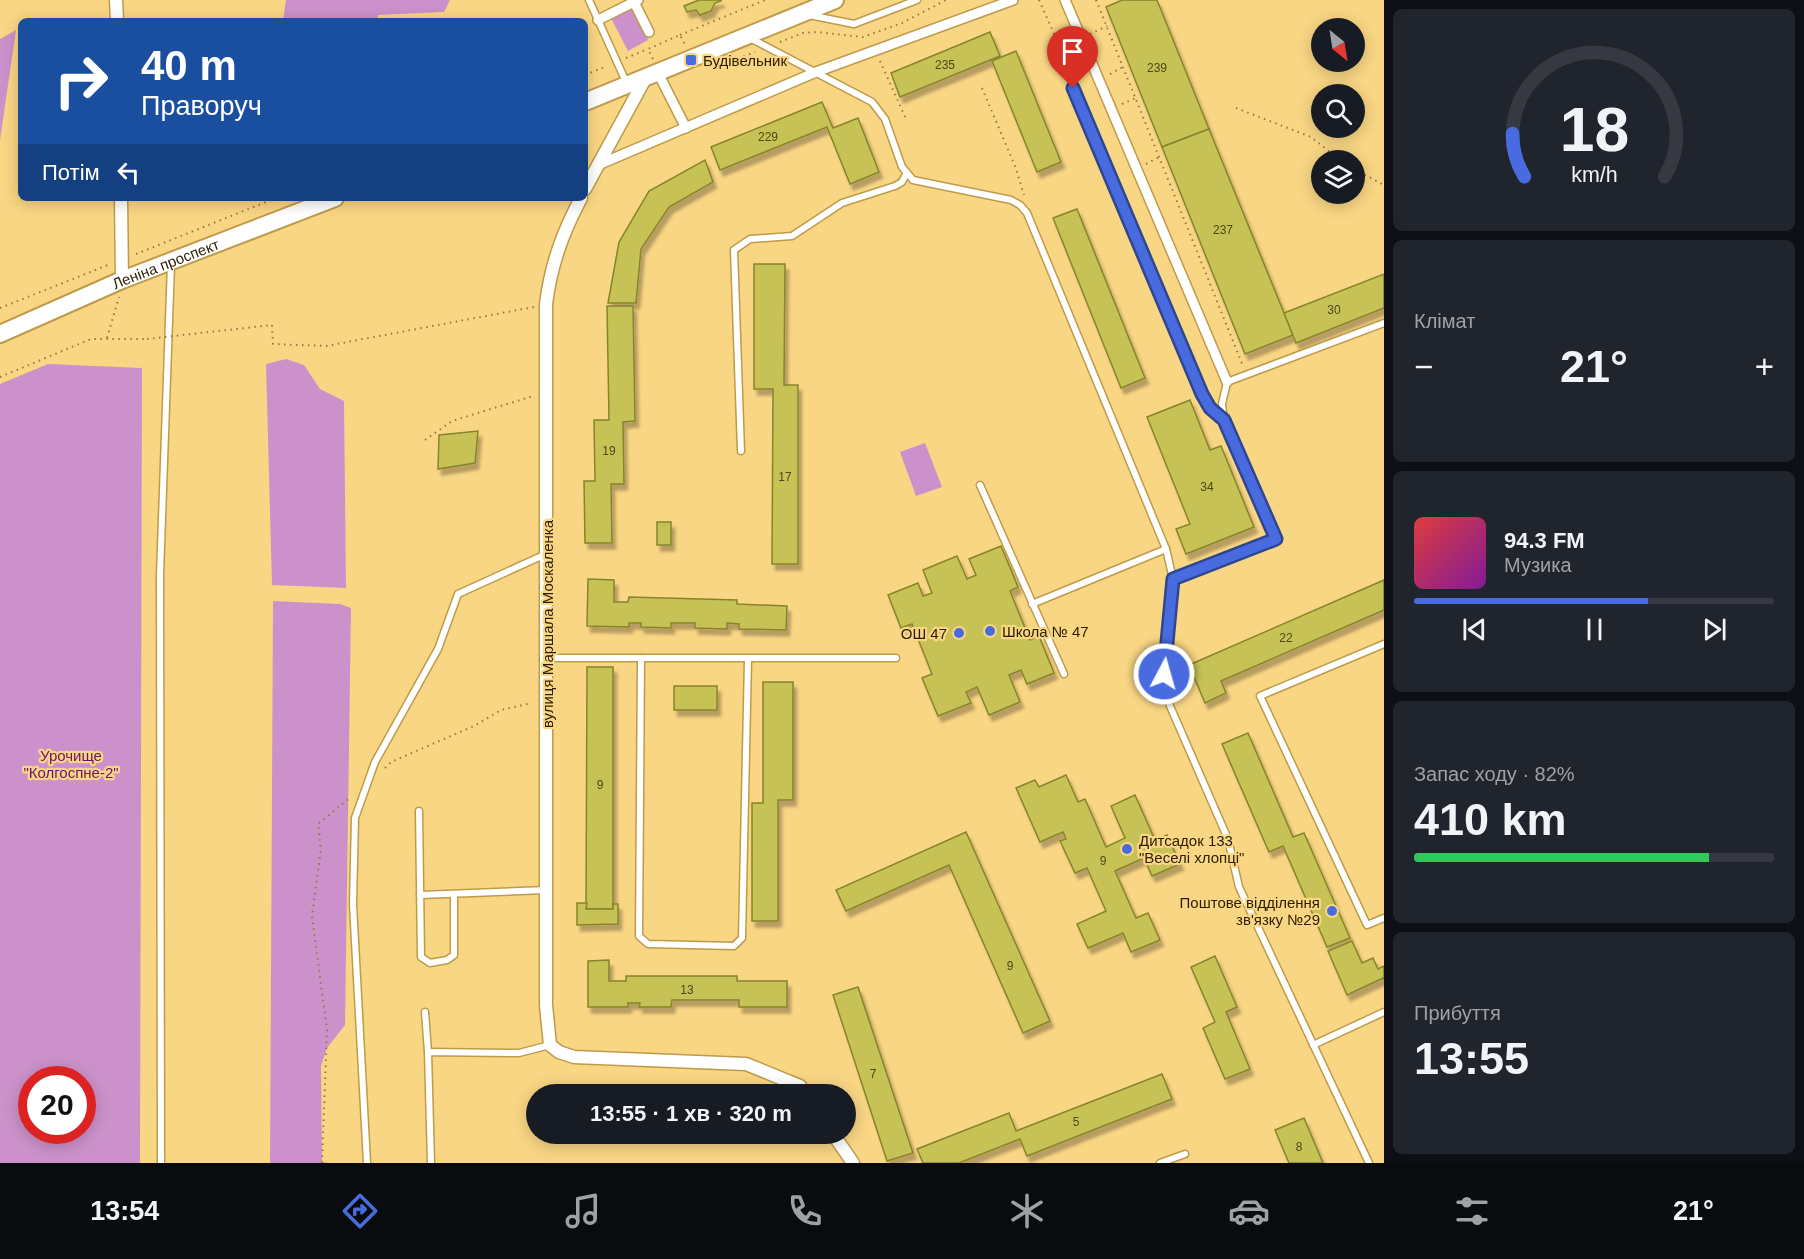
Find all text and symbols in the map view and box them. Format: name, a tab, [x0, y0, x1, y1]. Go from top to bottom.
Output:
north arrow	[1311, 18, 1365, 72]
map controls	[1311, 18, 1365, 204]
pin	[1047, 26, 1098, 88]
icon: arrive	[1056, 35, 1089, 68]
icon: right	[42, 42, 120, 120]
text: 40 m	[141, 42, 237, 89]
place label: Будівельник	[703, 52, 787, 69]
marker: Будівельник	[684, 53, 698, 67]
house number: 235	[935, 58, 955, 72]
house number: 239	[1147, 61, 1167, 75]
button: search	[1311, 84, 1365, 138]
text: Праворуч	[141, 91, 262, 121]
text: 18	[1559, 95, 1629, 164]
house number: 229	[758, 130, 778, 144]
button: layers	[1311, 150, 1365, 204]
icon: left	[112, 156, 145, 189]
text: Потім	[42, 160, 100, 185]
text: km/h	[1571, 163, 1617, 187]
house number: 237	[1213, 223, 1233, 237]
street label: Леніна проспект	[109, 235, 221, 292]
house number: 30	[1327, 303, 1341, 317]
text: Клімат	[1414, 310, 1475, 332]
text: 21°	[1560, 341, 1628, 392]
text: −	[1414, 348, 1433, 385]
text: +	[1755, 348, 1774, 385]
house number: 19	[602, 444, 616, 458]
house number: 17	[778, 470, 792, 484]
house number: 34	[1200, 480, 1214, 494]
street label: вулиця Маршала Москаленка	[539, 519, 556, 728]
text: 94.3 FM	[1504, 528, 1585, 553]
text: Музика	[1504, 554, 1572, 576]
icon: previous	[1458, 613, 1491, 646]
icon: pause	[1578, 613, 1611, 646]
icon: next	[1698, 613, 1731, 646]
place label: Школа № 47	[1002, 623, 1089, 640]
marker: Школа № 47	[983, 624, 997, 638]
place label: ОШ 47	[901, 625, 947, 642]
marker: ОШ 47	[952, 626, 966, 640]
house number: 22	[1279, 631, 1293, 645]
position arrow	[1132, 642, 1196, 706]
park label: Урочище "Колгоспне-2"	[23, 747, 119, 781]
text: Запас ходу · 82%	[1414, 763, 1575, 785]
house number: 9	[597, 778, 604, 792]
text: 410 km	[1414, 794, 1567, 845]
place label: Дитсадок 133 "Веселі хлопці"	[1139, 832, 1244, 866]
marker: Дитсадок 133 "Веселі хлопці"	[1120, 842, 1134, 856]
house number: 9	[1100, 854, 1107, 868]
place label: Поштове відділення зв'язку №29	[1180, 894, 1320, 928]
marker: Поштове відділення зв'язку №29	[1325, 904, 1339, 918]
house number: 9	[1007, 959, 1014, 973]
house number: 13	[680, 983, 694, 997]
text: Прибуття	[1414, 1002, 1501, 1024]
text: 13:55	[1414, 1033, 1529, 1084]
speed limit sign: 20	[18, 1066, 96, 1144]
house number: 7	[870, 1067, 877, 1081]
text: 13:55 · 1 хв · 320 m	[590, 1101, 792, 1126]
house number: 5	[1073, 1115, 1080, 1129]
house number: 8	[1296, 1140, 1303, 1154]
icon: directions	[339, 1190, 381, 1232]
icon: music	[562, 1190, 604, 1232]
icon: phone	[784, 1190, 826, 1232]
icon: climate	[1006, 1190, 1048, 1232]
icon: car	[1228, 1190, 1270, 1232]
icon: filters	[1451, 1190, 1493, 1232]
text: 13:54	[90, 1196, 159, 1226]
text: 21°	[1673, 1196, 1714, 1226]

